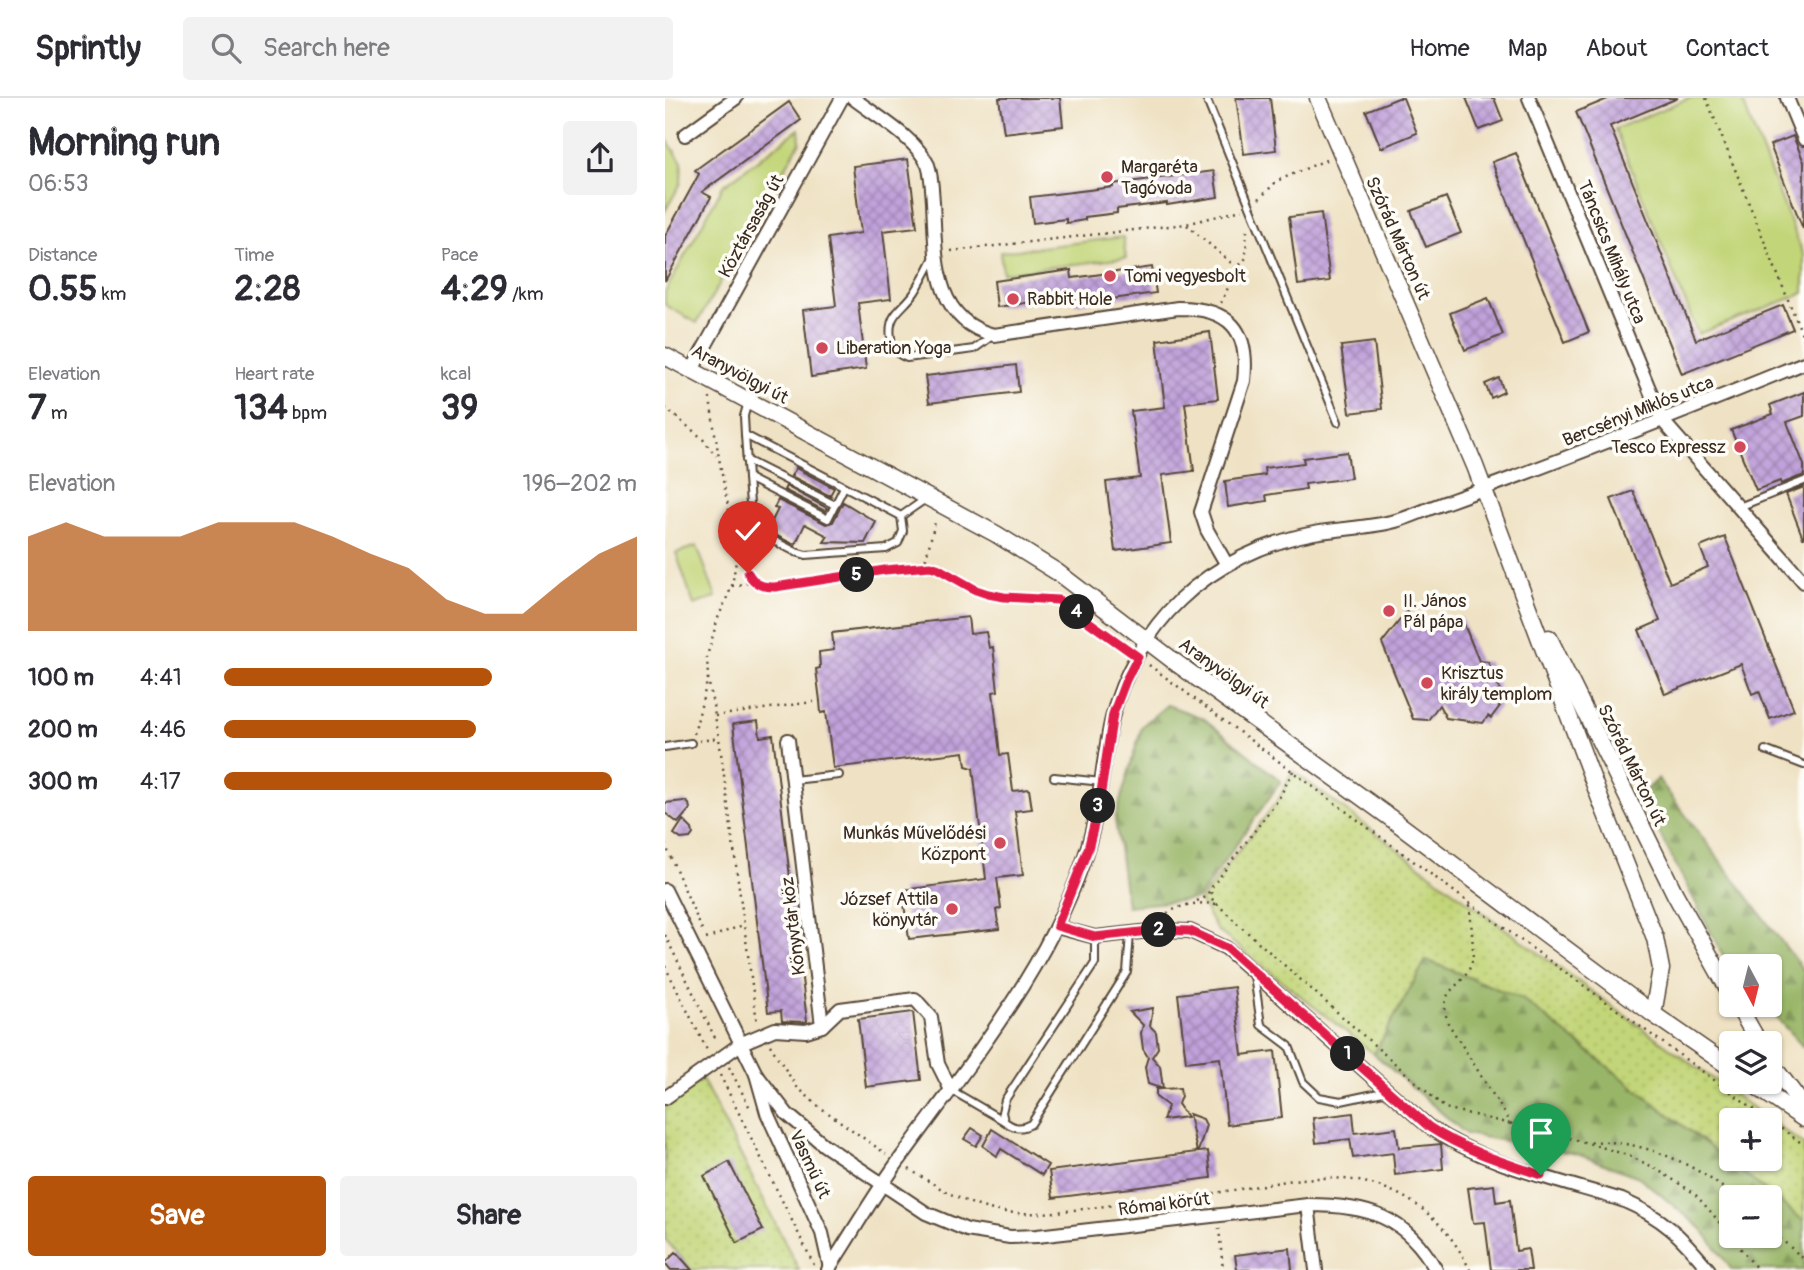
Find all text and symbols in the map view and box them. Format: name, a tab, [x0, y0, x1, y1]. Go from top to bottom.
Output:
search box	[183, 17, 673, 80]
text: Sprintly	[35, 28, 141, 69]
icon: search	[207, 29, 245, 67]
text: Search here	[263, 32, 390, 64]
text: Home	[1409, 34, 1470, 63]
text: Map	[1508, 34, 1548, 63]
text: About	[1586, 34, 1648, 63]
text: Contact	[1686, 34, 1769, 63]
text: Morning run	[28, 119, 220, 167]
button: share	[563, 121, 637, 195]
place label: Margaréta Tagóvoda	[1121, 156, 1198, 200]
text: 06:53	[28, 169, 89, 198]
marker: Margaréta Tagóvoda	[1099, 169, 1115, 185]
street label: Köztársaság út	[714, 170, 790, 282]
street label: Szórád Márton út	[1360, 173, 1435, 304]
street label: Táncsics Mihály utca	[1572, 177, 1651, 327]
text: Distance	[28, 243, 97, 267]
text: Time	[234, 243, 274, 267]
text: Pace	[441, 243, 478, 267]
place label: Tomi vegyesbolt	[1124, 265, 1247, 288]
text: 0.55	[28, 267, 98, 311]
text: 2:28	[234, 267, 300, 311]
text: 4:29	[441, 267, 508, 311]
marker: Tomi vegyesbolt	[1102, 268, 1118, 284]
text: km	[98, 282, 126, 306]
text: /km	[508, 282, 544, 306]
place label: Rabbit Hole	[1027, 288, 1112, 311]
marker: Rabbit Hole	[1005, 291, 1021, 307]
place label: Liberation Yoga	[836, 337, 951, 360]
street label: Aranyvölgyi út	[688, 339, 793, 410]
marker: Liberation Yoga	[814, 340, 830, 356]
text: Elevation	[28, 362, 100, 386]
text: Heart rate	[234, 362, 314, 386]
text: kcal	[441, 362, 472, 386]
street label: Bercsényi Miklós utca	[1559, 371, 1717, 452]
text: 7	[28, 386, 47, 430]
text: 134	[234, 386, 288, 430]
text: 39	[441, 386, 478, 430]
text: m	[47, 401, 68, 425]
text: bpm	[288, 401, 327, 425]
place label: Tesco Expressz	[1611, 436, 1726, 459]
marker: Tesco Expressz	[1732, 439, 1748, 455]
text: Elevation	[28, 469, 116, 498]
text: 196–202 m	[522, 469, 637, 498]
pin	[718, 501, 778, 573]
icon: check	[729, 512, 767, 550]
pin: 5	[839, 558, 875, 592]
text: 5	[851, 562, 862, 586]
place label: II. János Pál pápa	[1403, 590, 1466, 634]
pin: 4	[1059, 594, 1095, 630]
text: 4	[1071, 599, 1082, 623]
marker: II. János Pál pápa	[1381, 603, 1397, 619]
street label: Aranyvölgyi út	[1174, 633, 1274, 714]
place label: Krisztus király templom	[1441, 662, 1552, 706]
text: 100 m	[28, 663, 94, 692]
text: 4:41	[140, 663, 182, 692]
marker: Krisztus király templom	[1419, 675, 1435, 691]
street label: Szórád Márton út	[1592, 701, 1671, 830]
text: 200 m	[28, 715, 98, 744]
text: 4:46	[140, 715, 186, 744]
text: 300 m	[28, 767, 98, 796]
text: 4:17	[140, 767, 181, 796]
pin: 3	[1081, 788, 1115, 824]
text: 3	[1092, 793, 1103, 817]
place label: Munkás Művelődési Központ	[843, 822, 987, 866]
marker: Munkás Művelődési Központ	[992, 835, 1008, 851]
street label: Könyvtár köz	[776, 875, 811, 976]
place label: József Attila könyvtár	[840, 888, 939, 932]
marker: József Attila könyvtár	[944, 901, 960, 917]
pin: 2	[1141, 912, 1177, 948]
text: 2	[1153, 917, 1164, 941]
north arrow	[1719, 954, 1781, 1017]
map controls	[1719, 954, 1782, 1248]
button: layers	[1719, 1031, 1782, 1094]
pin: 1	[1331, 1037, 1365, 1072]
text: 1	[1344, 1041, 1351, 1065]
pin	[1511, 1103, 1571, 1175]
button: +	[1719, 1108, 1782, 1171]
icon: arrive	[1522, 1114, 1560, 1152]
street label: Vasmű út	[784, 1126, 836, 1203]
button: Save	[28, 1176, 326, 1256]
button: Share	[340, 1176, 637, 1256]
button: −	[1719, 1185, 1782, 1248]
street label: Római körút	[1117, 1187, 1212, 1222]

